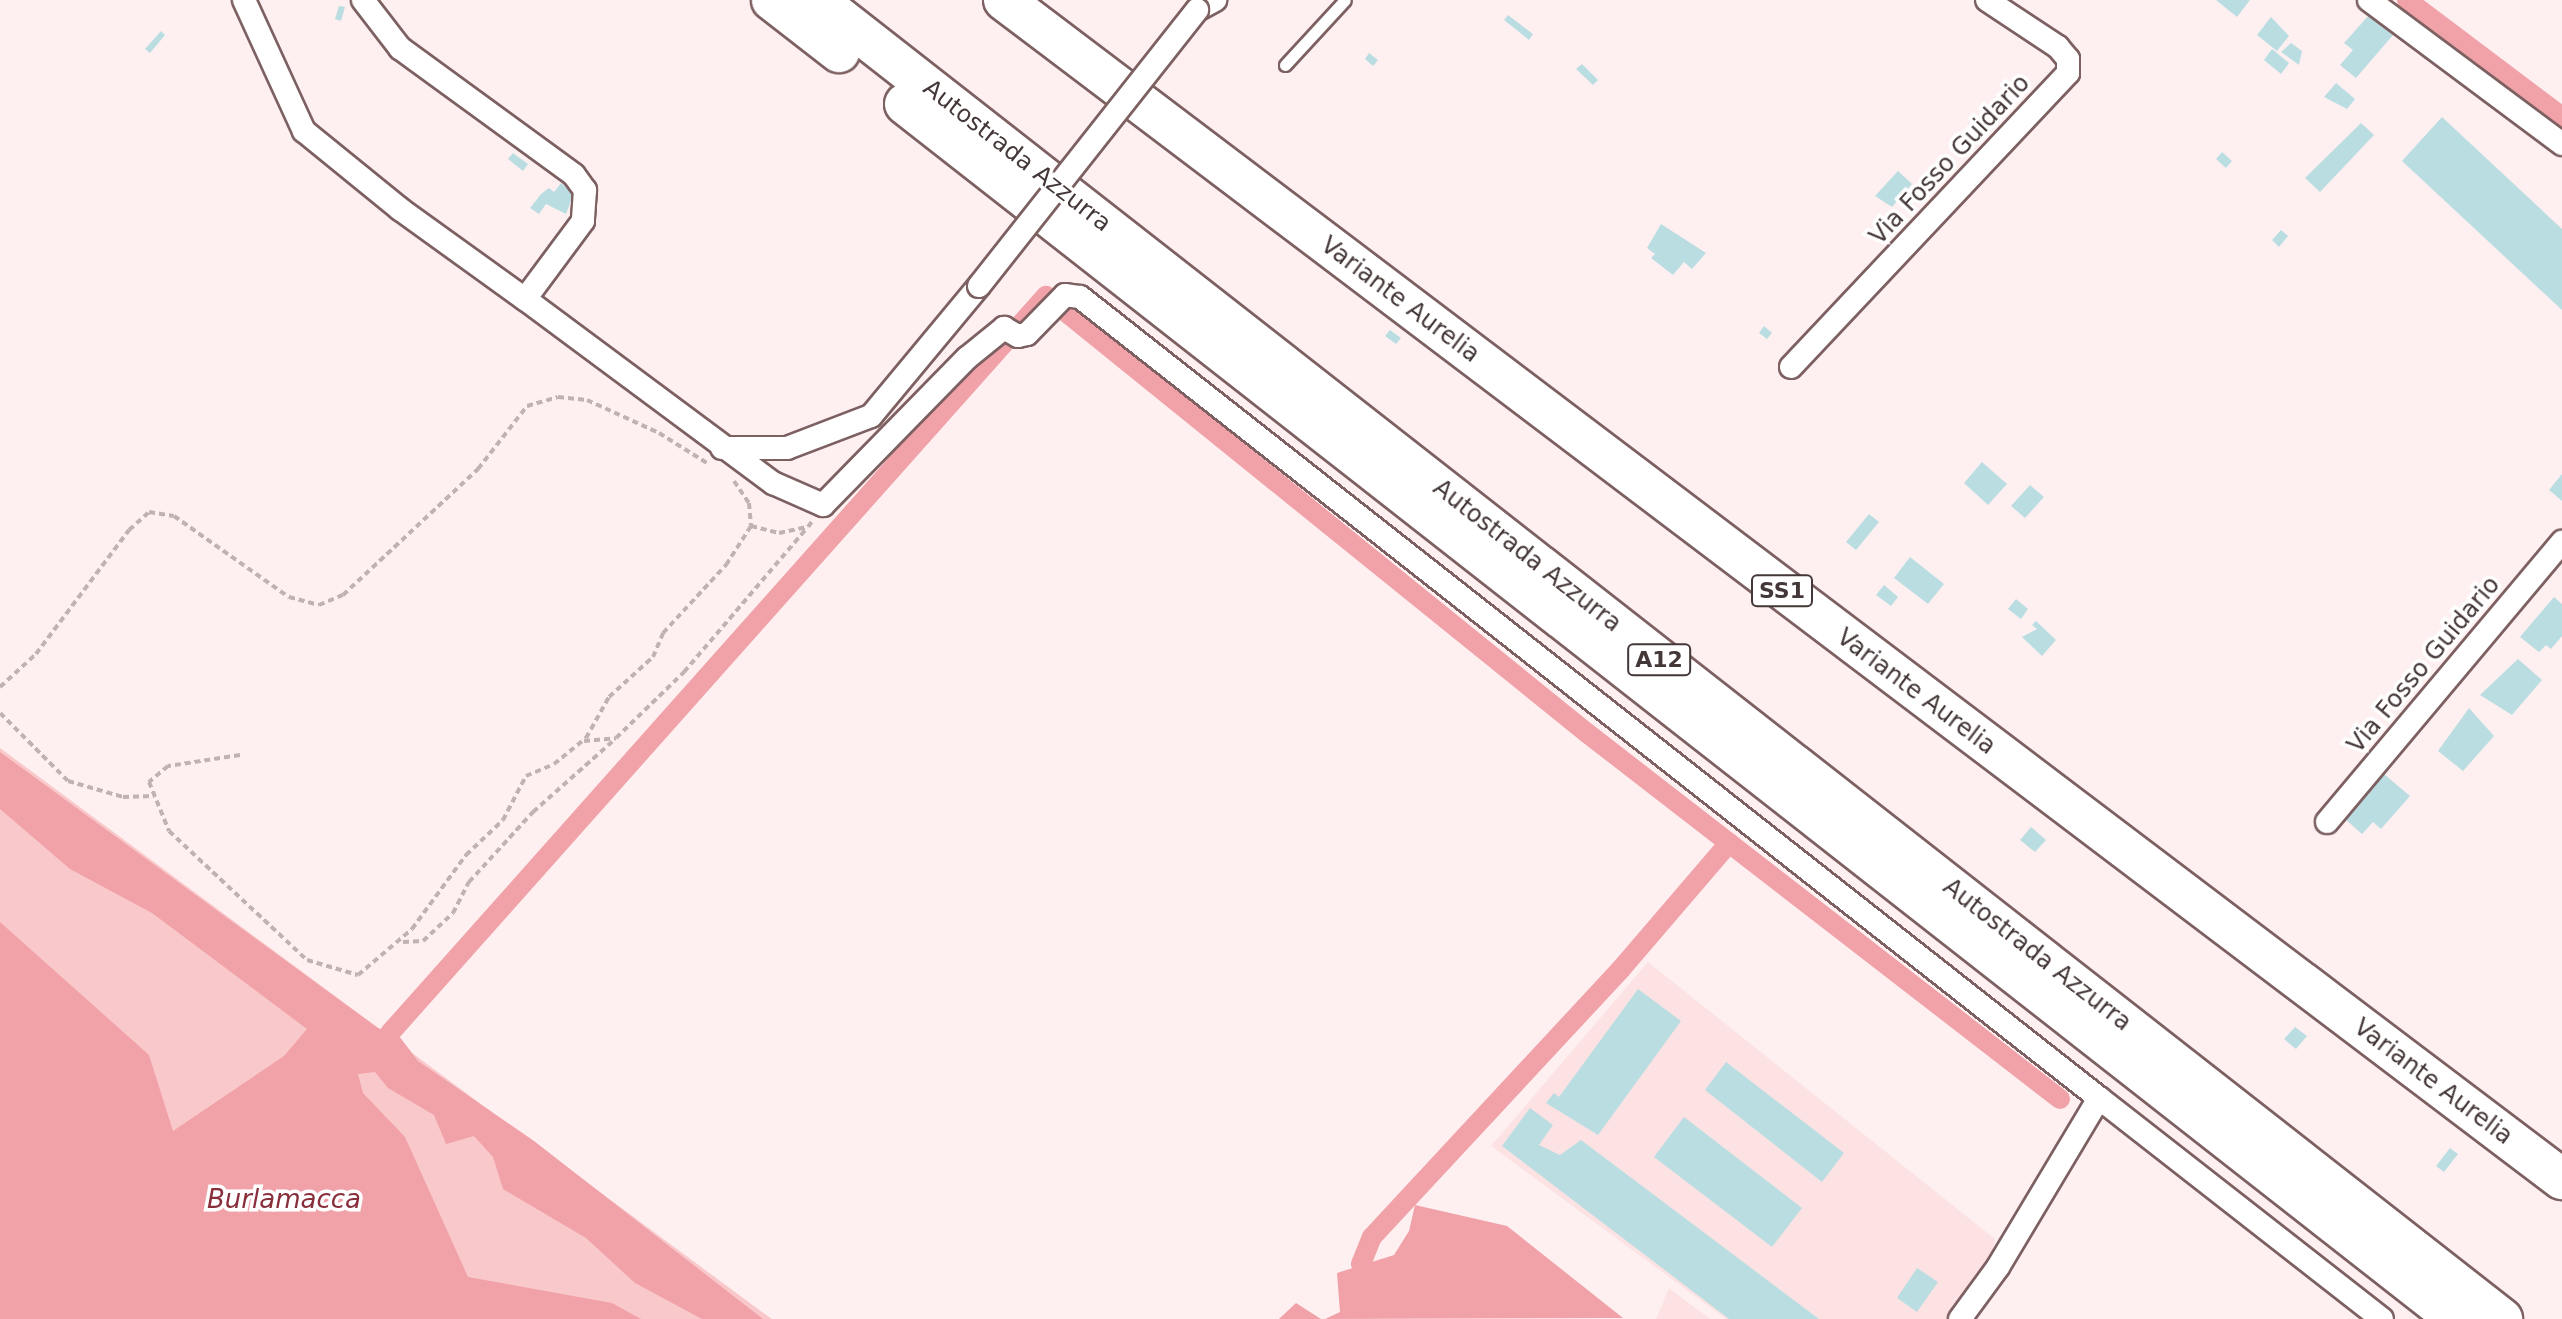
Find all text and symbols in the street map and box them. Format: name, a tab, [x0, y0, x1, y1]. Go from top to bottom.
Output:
street label: Via Fosso Guidario	[1864, 69, 2036, 251]
street label: Autostrada Azzurra	[917, 74, 1117, 238]
street label: Variante Aurelia	[1315, 231, 1485, 369]
street label: Autostrada Azzurra	[1427, 474, 1627, 638]
street label: Via Fosso Guidario	[2342, 571, 2506, 759]
road number: SS1	[1750, 573, 1814, 609]
street label: Variante Aurelia	[1831, 623, 2001, 761]
road number: A12	[1627, 642, 1691, 678]
street label: Autostrada Azzurra	[1937, 873, 2137, 1037]
street label: Variante Aurelia	[2348, 1013, 2518, 1151]
water label: Burlamacca	[207, 1184, 361, 1216]

